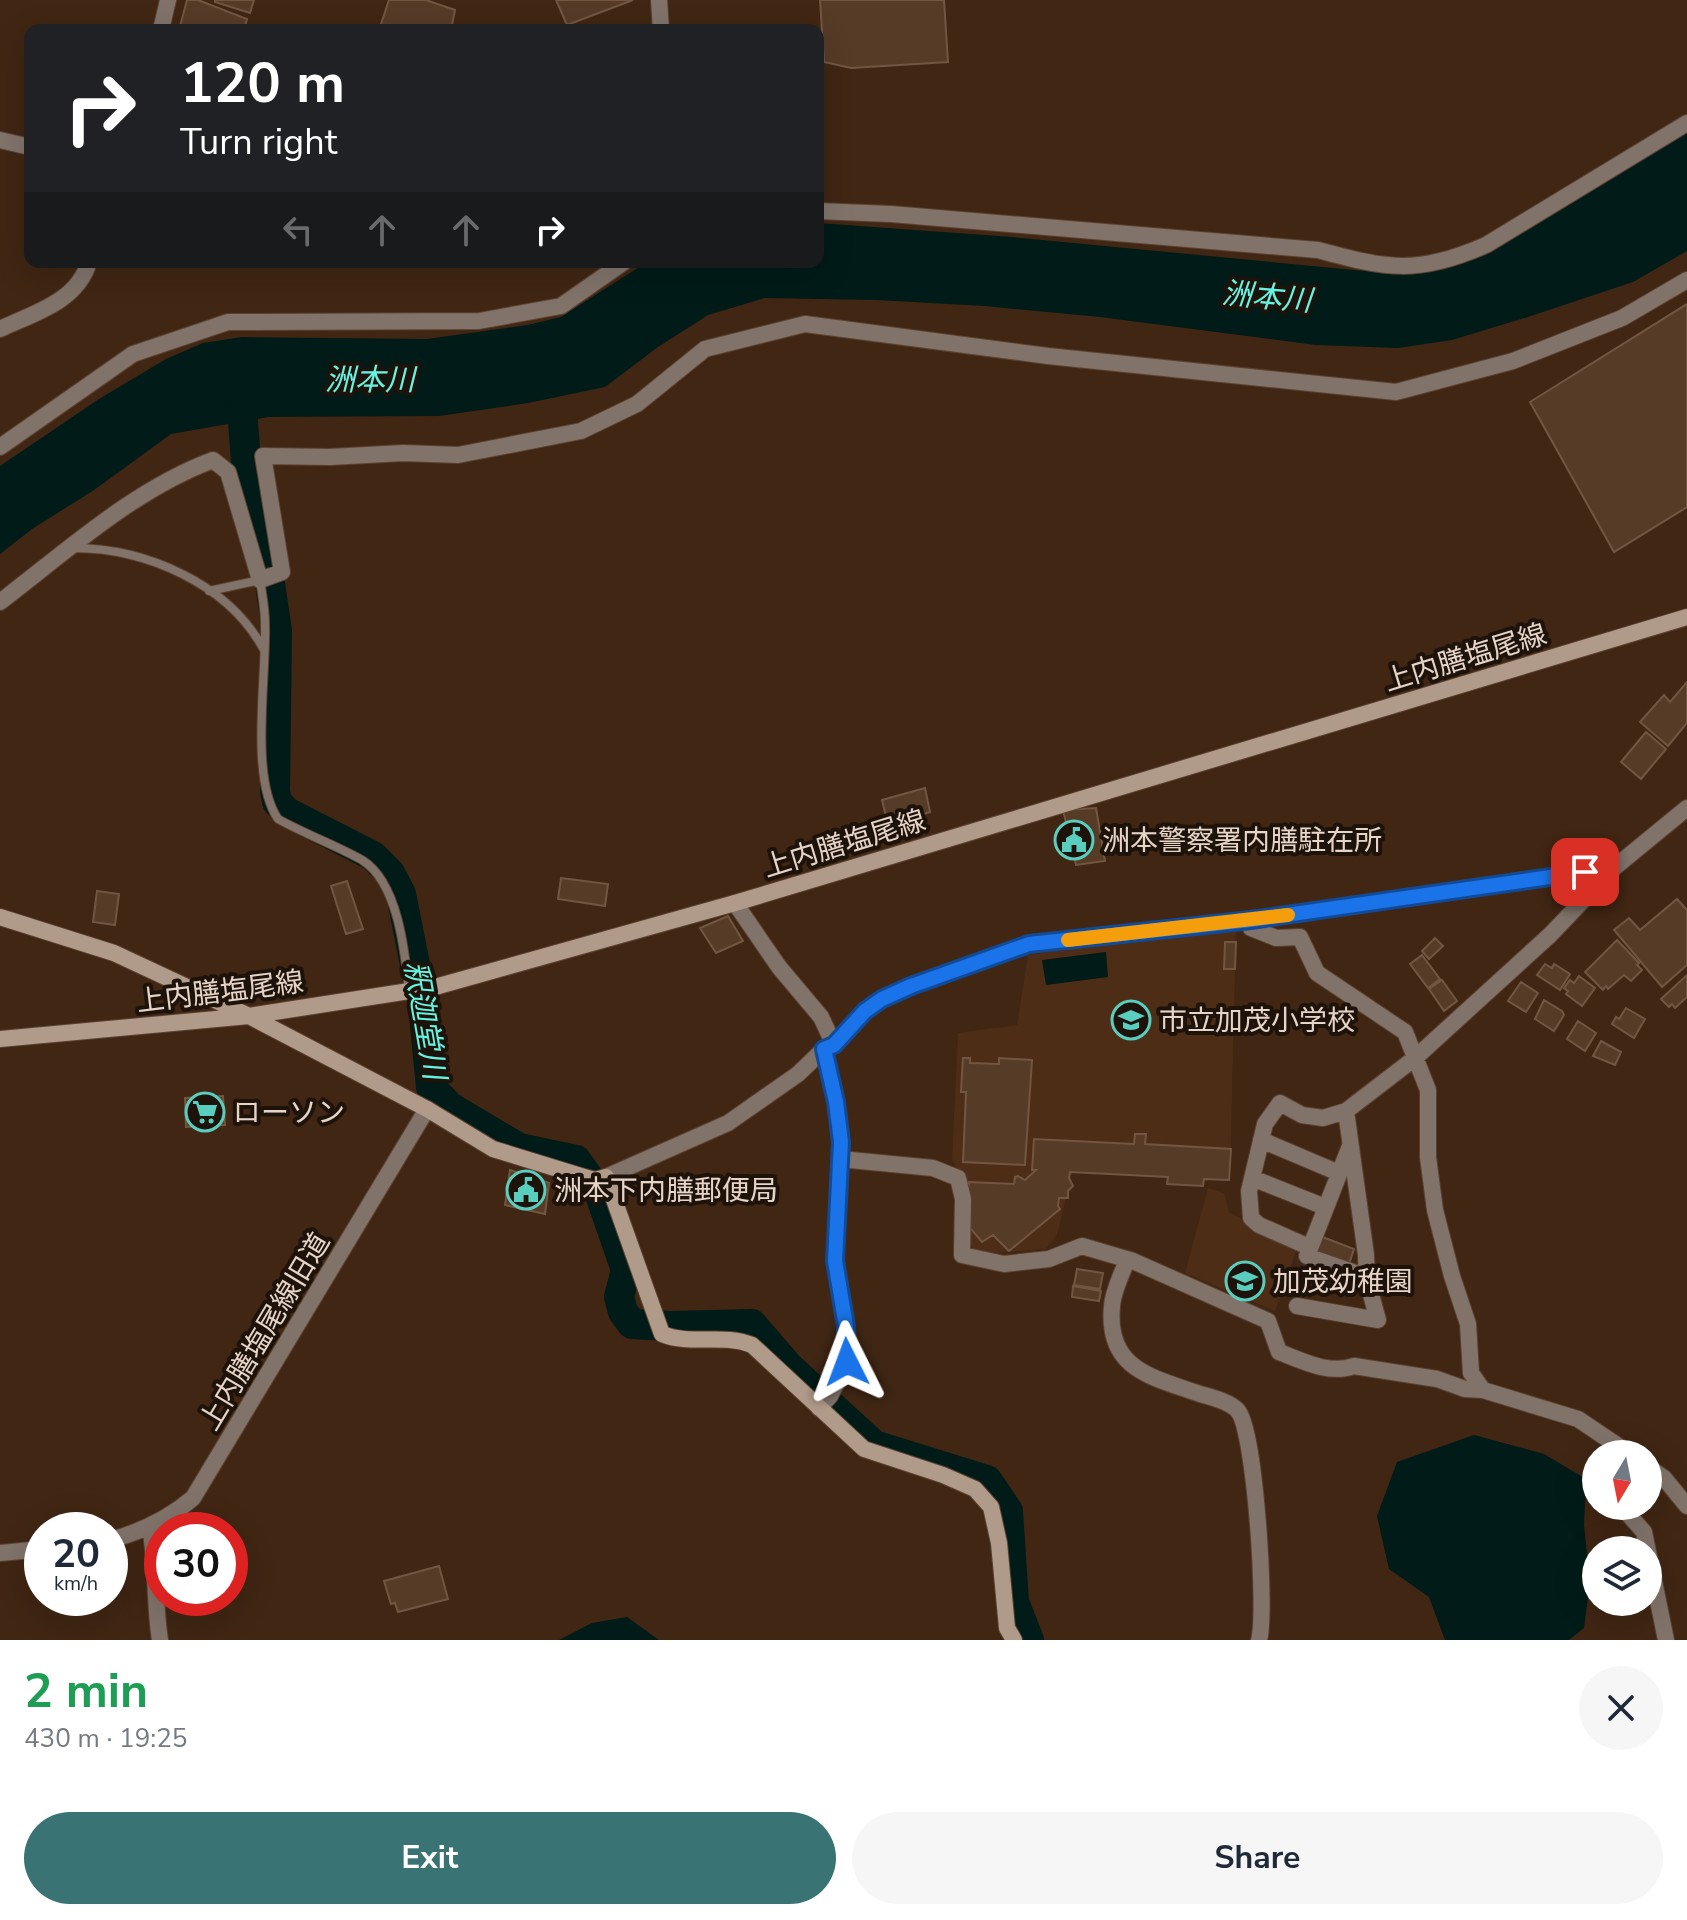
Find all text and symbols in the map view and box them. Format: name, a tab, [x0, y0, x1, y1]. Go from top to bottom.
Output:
text: 120 m	[180, 45, 345, 122]
icon: right	[48, 56, 152, 160]
text: Turn right	[180, 118, 337, 167]
icon: left	[276, 208, 320, 252]
icon: ahead	[360, 208, 404, 252]
icon: ahead	[444, 208, 488, 252]
icon: right	[528, 208, 572, 252]
water label: 洲本川	[1220, 273, 1317, 322]
water label: 洲本川	[325, 360, 418, 401]
street label: 上内膳塩尾線	[1379, 615, 1551, 701]
street label: 上内膳塩尾線	[758, 801, 930, 887]
public building icon: 洲本警察署内膳駐在所	[1053, 819, 1095, 861]
place label: 洲本警察署内膳駐在所	[1102, 822, 1382, 860]
pin	[1551, 838, 1619, 906]
icon: arrive	[1563, 850, 1607, 894]
water label: 釈迦堂川	[394, 957, 456, 1086]
street label: 上内膳塩尾線	[134, 963, 306, 1021]
school or university icon: 市立加茂小学校	[1110, 999, 1152, 1041]
place label: 市立加茂小学校	[1159, 1002, 1355, 1040]
supermarket icon: ローソン	[184, 1091, 226, 1133]
place label: ローソン	[233, 1094, 345, 1132]
public building icon: 洲本下内膳郵便局	[505, 1169, 547, 1211]
place label: 洲本下内膳郵便局	[554, 1172, 778, 1210]
street label: 上内膳塩尾線旧道	[191, 1226, 339, 1437]
school or university icon: 加茂幼稚園	[1224, 1260, 1266, 1302]
place label: 加茂幼稚園	[1273, 1263, 1413, 1301]
position arrow	[805, 1320, 889, 1404]
north arrow	[1582, 1440, 1662, 1520]
map controls	[1582, 1440, 1662, 1616]
speed limit sign: 30	[144, 1512, 248, 1616]
text: 20	[52, 1527, 100, 1581]
button: layers	[1582, 1536, 1662, 1616]
text: km/h	[54, 1570, 98, 1597]
text: 2 min	[24, 1658, 148, 1724]
button: close	[1579, 1666, 1663, 1750]
text: 430 m · 19:25	[24, 1721, 187, 1756]
button: Exit	[24, 1812, 836, 1904]
button: Share	[852, 1812, 1663, 1904]

